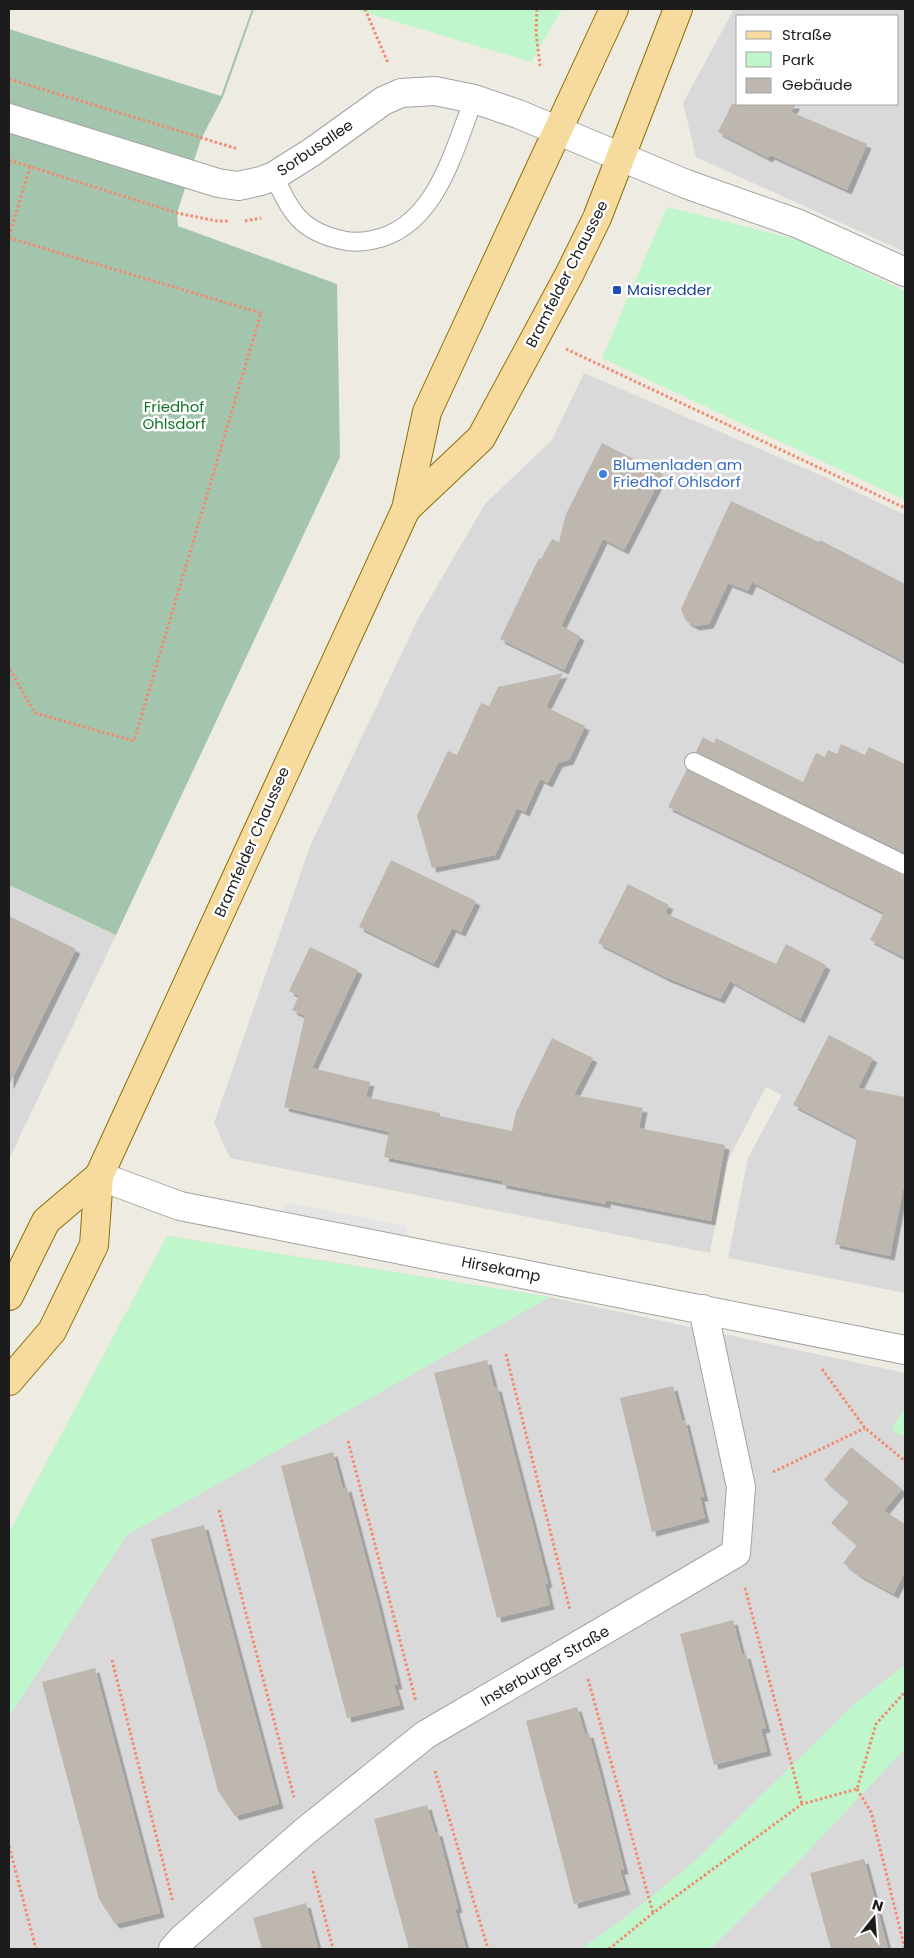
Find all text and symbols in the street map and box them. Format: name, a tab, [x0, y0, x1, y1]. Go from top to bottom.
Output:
legend	[736, 15, 899, 105]
text: Straße	[782, 24, 832, 45]
text: Park	[782, 49, 814, 70]
text: Gebäude	[782, 74, 852, 95]
street label: Sorbusallee	[272, 114, 357, 181]
street label: Bramfelder Chaussee	[520, 197, 613, 351]
place label: Maisredder	[627, 279, 712, 300]
marker: Maisredder	[611, 284, 623, 296]
park label: Friedhof Ohlsdorf	[142, 396, 206, 434]
place label: Blumenladen am Friedhof Ohlsdorf	[613, 454, 742, 492]
marker: Blumenladen am Friedhof Ohlsdorf	[597, 468, 609, 480]
street label: Bramfelder Chaussee	[209, 763, 294, 920]
street label: Hirsekamp	[460, 1251, 542, 1286]
street label: Insterburger Straße	[477, 1620, 613, 1711]
north arrow	[849, 1893, 899, 1943]
text: N	[870, 1894, 886, 1917]

